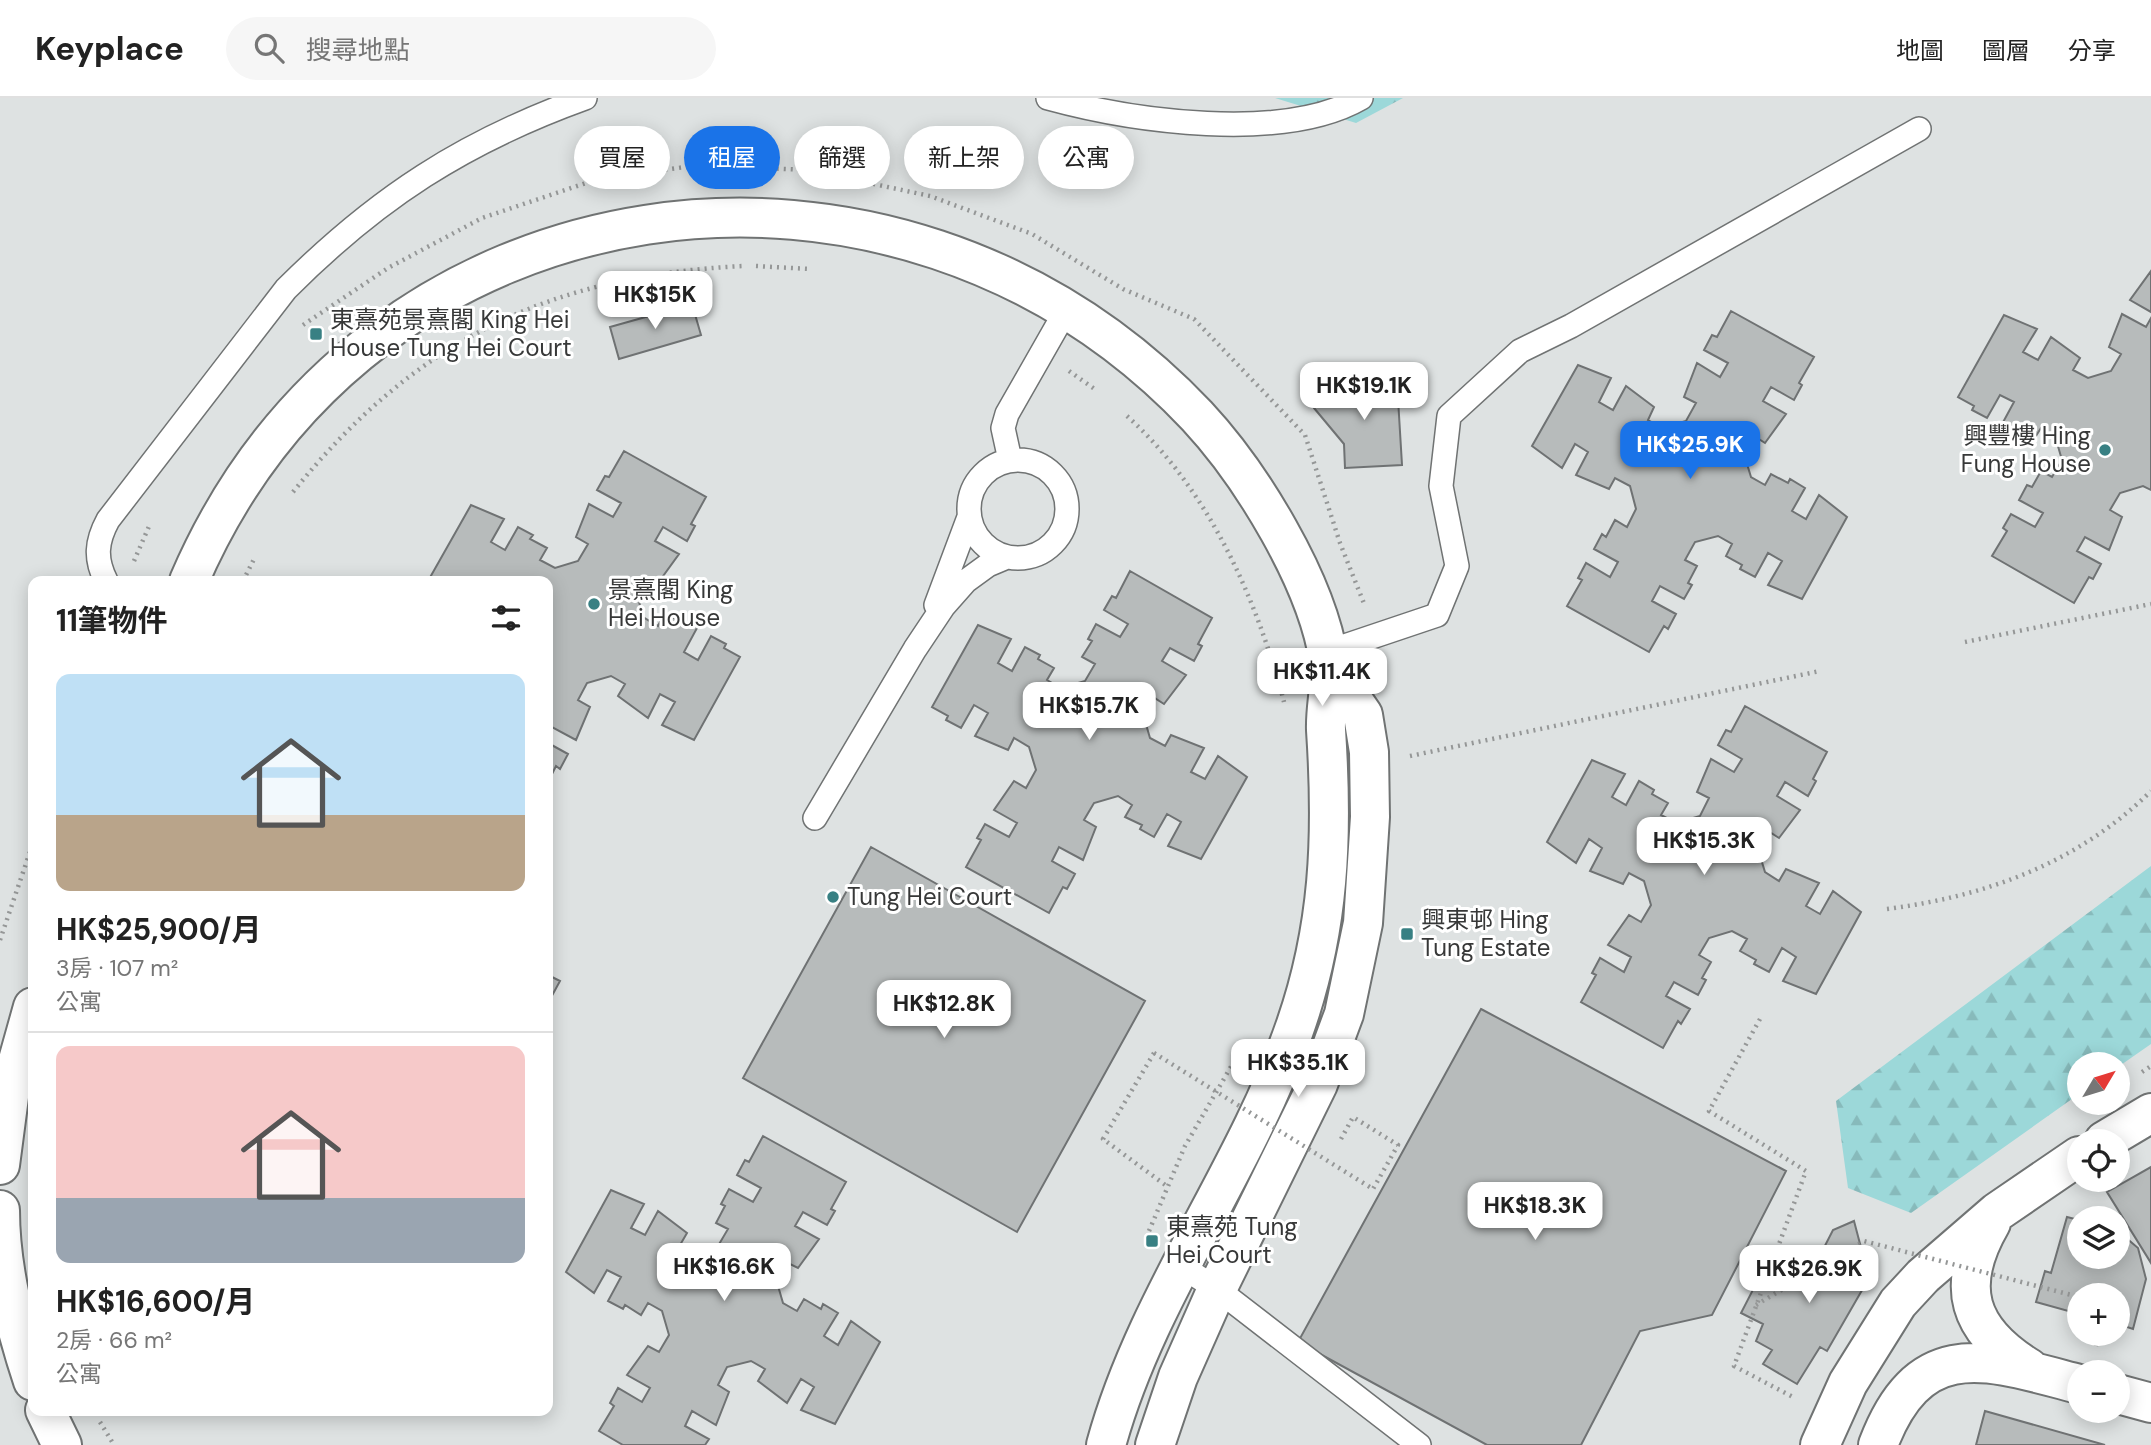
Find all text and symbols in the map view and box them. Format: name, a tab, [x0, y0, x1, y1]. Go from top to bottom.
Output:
search box	[226, 17, 716, 80]
text: Keyplace	[35, 27, 184, 70]
icon: search	[250, 29, 288, 67]
text: 搜尋地點	[306, 33, 410, 67]
text: 地圖	[1896, 35, 1944, 66]
text: 圖層	[1982, 35, 2030, 66]
text: 分享	[2068, 35, 2116, 66]
chip: 買屋	[574, 126, 670, 189]
chip: 租屋	[684, 126, 780, 189]
chip: 篩選	[794, 126, 890, 189]
chip: 新上架	[904, 126, 1024, 189]
chip: 公寓	[1038, 126, 1134, 189]
pin: HK$15K	[598, 272, 712, 331]
text: HK$15K	[613, 279, 697, 309]
place label: 東熹苑景熹閣 King Hei House Tung Hei Court	[330, 304, 572, 363]
marker: 東熹苑景熹閣 King Hei House Tung Hei Court	[308, 326, 324, 342]
pin: HK$19.1K	[1292, 362, 1436, 422]
text: HK$19.1K	[1316, 370, 1412, 400]
place label: 興豐樓 Hing Fung House	[1961, 420, 2091, 479]
pin: HK$25.9K	[1618, 422, 1762, 481]
text: HK$25.9K	[1636, 429, 1744, 459]
marker: 興豐樓 Hing Fung House	[2097, 442, 2113, 458]
place label: 景熹閣 King Hei House	[608, 574, 733, 633]
marker: 景熹閣 King Hei House	[586, 596, 602, 612]
icon: filters	[487, 599, 525, 637]
text: 11筆物件	[56, 601, 168, 640]
pin: HK$11.4K	[1250, 648, 1394, 708]
text: HK$11.4K	[1273, 656, 1371, 686]
pin: HK$15.7K	[1017, 682, 1161, 742]
text: HK$15.7K	[1039, 690, 1139, 720]
icon: home	[228, 720, 354, 846]
pin: HK$15.3K	[1632, 818, 1776, 877]
text: HK$15.3K	[1653, 825, 1755, 855]
place label: Tung Hei Court	[847, 881, 1012, 912]
marker: Tung Hei Court	[825, 889, 841, 905]
place label: 興東邨 Hing Tung Estate	[1421, 904, 1550, 963]
text: HK$25,900/月	[56, 910, 261, 949]
marker: 興東邨 Hing Tung Estate	[1399, 926, 1415, 942]
text: 3房 · 107 m²	[56, 953, 178, 983]
pin: HK$12.8K	[872, 981, 1016, 1040]
text: 公寓	[56, 987, 102, 1017]
text: HK$12.8K	[893, 988, 995, 1018]
pin: HK$35.1K	[1226, 1040, 1370, 1099]
text: HK$35.1K	[1247, 1047, 1349, 1077]
north arrow	[2067, 1052, 2130, 1115]
map controls	[2067, 1052, 2130, 1423]
icon: home	[228, 1092, 354, 1218]
button: locate	[2067, 1129, 2130, 1192]
pin: HK$18.3K	[1463, 1182, 1607, 1242]
text: HK$18.3K	[1484, 1190, 1586, 1220]
button: layers	[2067, 1206, 2130, 1269]
place label: 東熹苑 Tung Hei Court	[1166, 1211, 1298, 1270]
marker: 東熹苑 Tung Hei Court	[1144, 1233, 1160, 1249]
pin: HK$16.6K	[652, 1244, 796, 1303]
pin: HK$26.9K	[1737, 1246, 1881, 1305]
text: HK$16.6K	[673, 1251, 775, 1281]
text: HK$26.9K	[1755, 1253, 1863, 1283]
text: HK$16,600/月	[56, 1282, 255, 1321]
button: +	[2067, 1283, 2130, 1346]
text: 2房 · 66 m²	[56, 1325, 172, 1355]
text: 公寓	[56, 1359, 102, 1389]
button: −	[2067, 1360, 2130, 1423]

